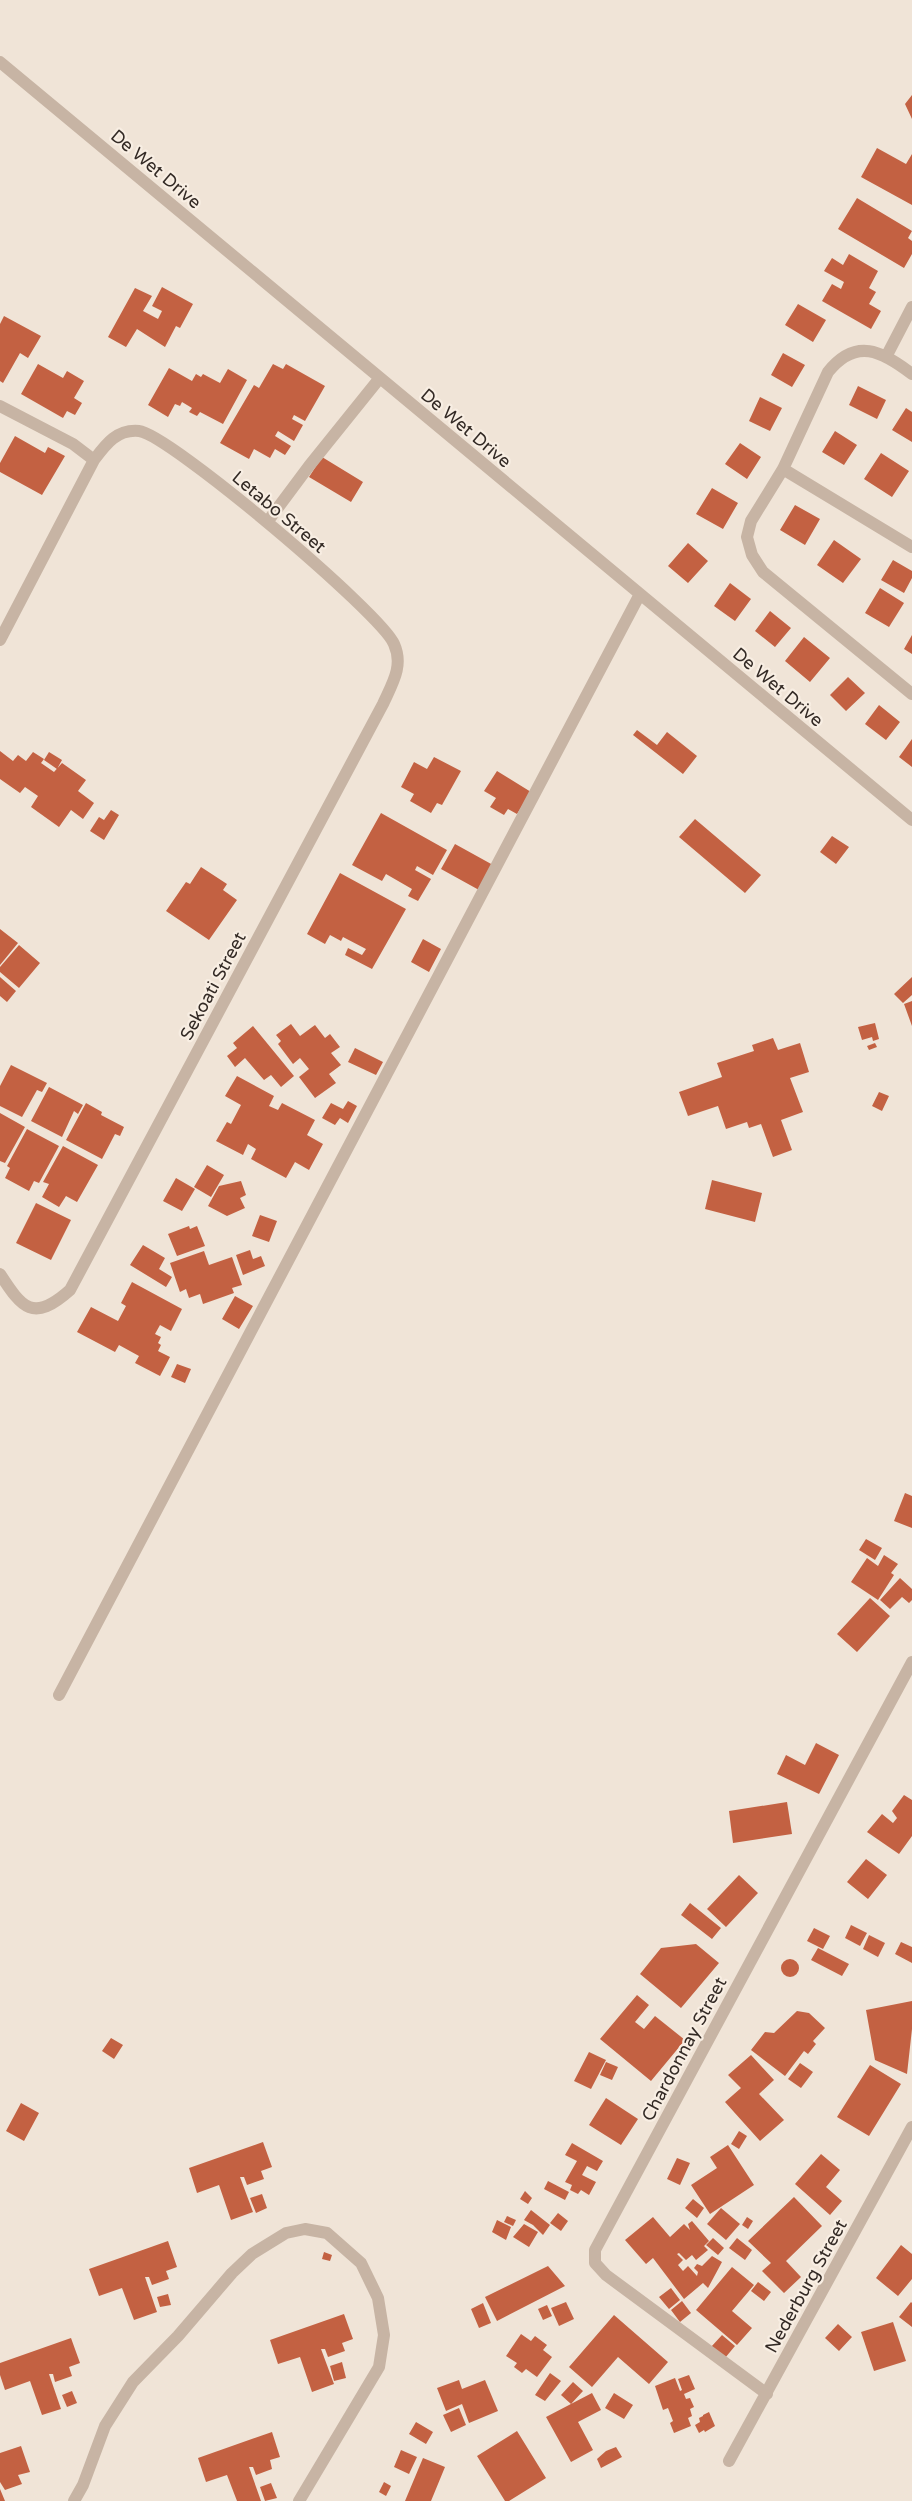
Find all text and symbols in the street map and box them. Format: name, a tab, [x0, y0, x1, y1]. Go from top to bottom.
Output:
street label: De Wet Drive	[106, 125, 206, 213]
street label: De Wet Drive	[416, 384, 516, 472]
street label: Letabo Street	[228, 466, 331, 558]
street label: De Wet Drive	[728, 643, 828, 731]
street label: Sekoati Street	[175, 928, 251, 1044]
street label: Chardonnay Street	[637, 1973, 731, 2125]
street label: Nederburg Street	[760, 2215, 852, 2357]

